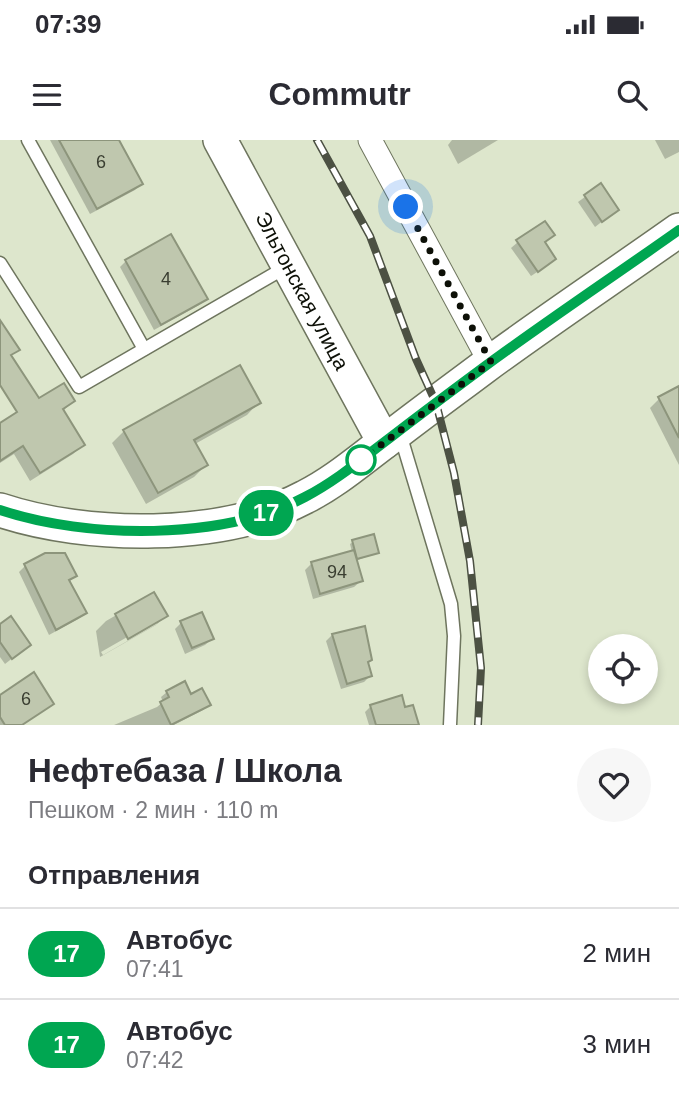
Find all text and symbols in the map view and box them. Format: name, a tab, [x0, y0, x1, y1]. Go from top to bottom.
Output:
text: 07:39	[35, 9, 102, 39]
icon: menu	[28, 76, 66, 114]
text: Commutr	[268, 76, 411, 112]
icon: search	[613, 76, 651, 114]
house number: 6	[96, 152, 106, 172]
your location	[388, 189, 423, 224]
street label: Эльтонская улица	[251, 208, 354, 374]
house number: 4	[161, 269, 171, 289]
unlabelled marker	[346, 445, 376, 475]
line badge: 17	[234, 490, 298, 536]
text: 17	[253, 499, 279, 526]
house number: 94	[327, 562, 347, 582]
map controls	[588, 634, 658, 704]
button: locate	[588, 634, 658, 704]
house number: 6	[21, 689, 31, 709]
button: heart	[577, 748, 651, 822]
text: Нефтебаза / Школа	[28, 752, 342, 789]
text: Пешком · 2 мин · 110 m	[28, 797, 278, 823]
text: Отправления	[28, 860, 200, 890]
text: Автобус	[126, 925, 233, 955]
text: 2 мин	[583, 938, 651, 968]
text: 17	[53, 940, 80, 967]
text: 07:41	[126, 956, 184, 982]
text: Автобус	[126, 1016, 233, 1046]
text: 3 мин	[583, 1029, 651, 1059]
text: 17	[53, 1031, 80, 1058]
text: 07:42	[126, 1047, 184, 1073]

